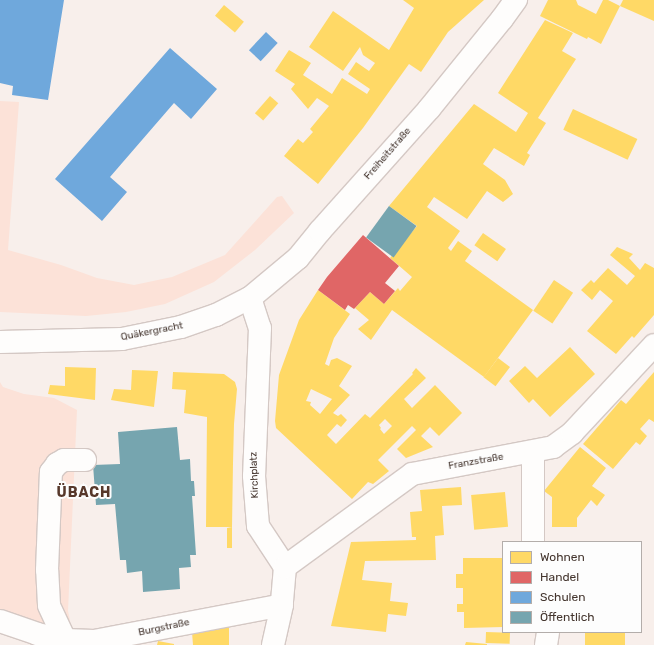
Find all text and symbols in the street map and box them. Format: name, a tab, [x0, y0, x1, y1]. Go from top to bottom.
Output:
street label: Freiheitstraße	[362, 125, 414, 183]
street label: Quäkergracht	[120, 320, 184, 344]
street label: Franzstraße	[447, 451, 505, 473]
street label: Kirchplatz	[248, 452, 262, 498]
district label: ÜBACH	[57, 485, 111, 501]
legend	[502, 541, 642, 633]
text: Wohnen	[540, 550, 585, 564]
text: Handel	[540, 570, 579, 584]
text: Schulen	[540, 590, 586, 604]
text: Öffentlich	[540, 610, 595, 624]
street label: Burgstraße	[137, 617, 191, 639]

